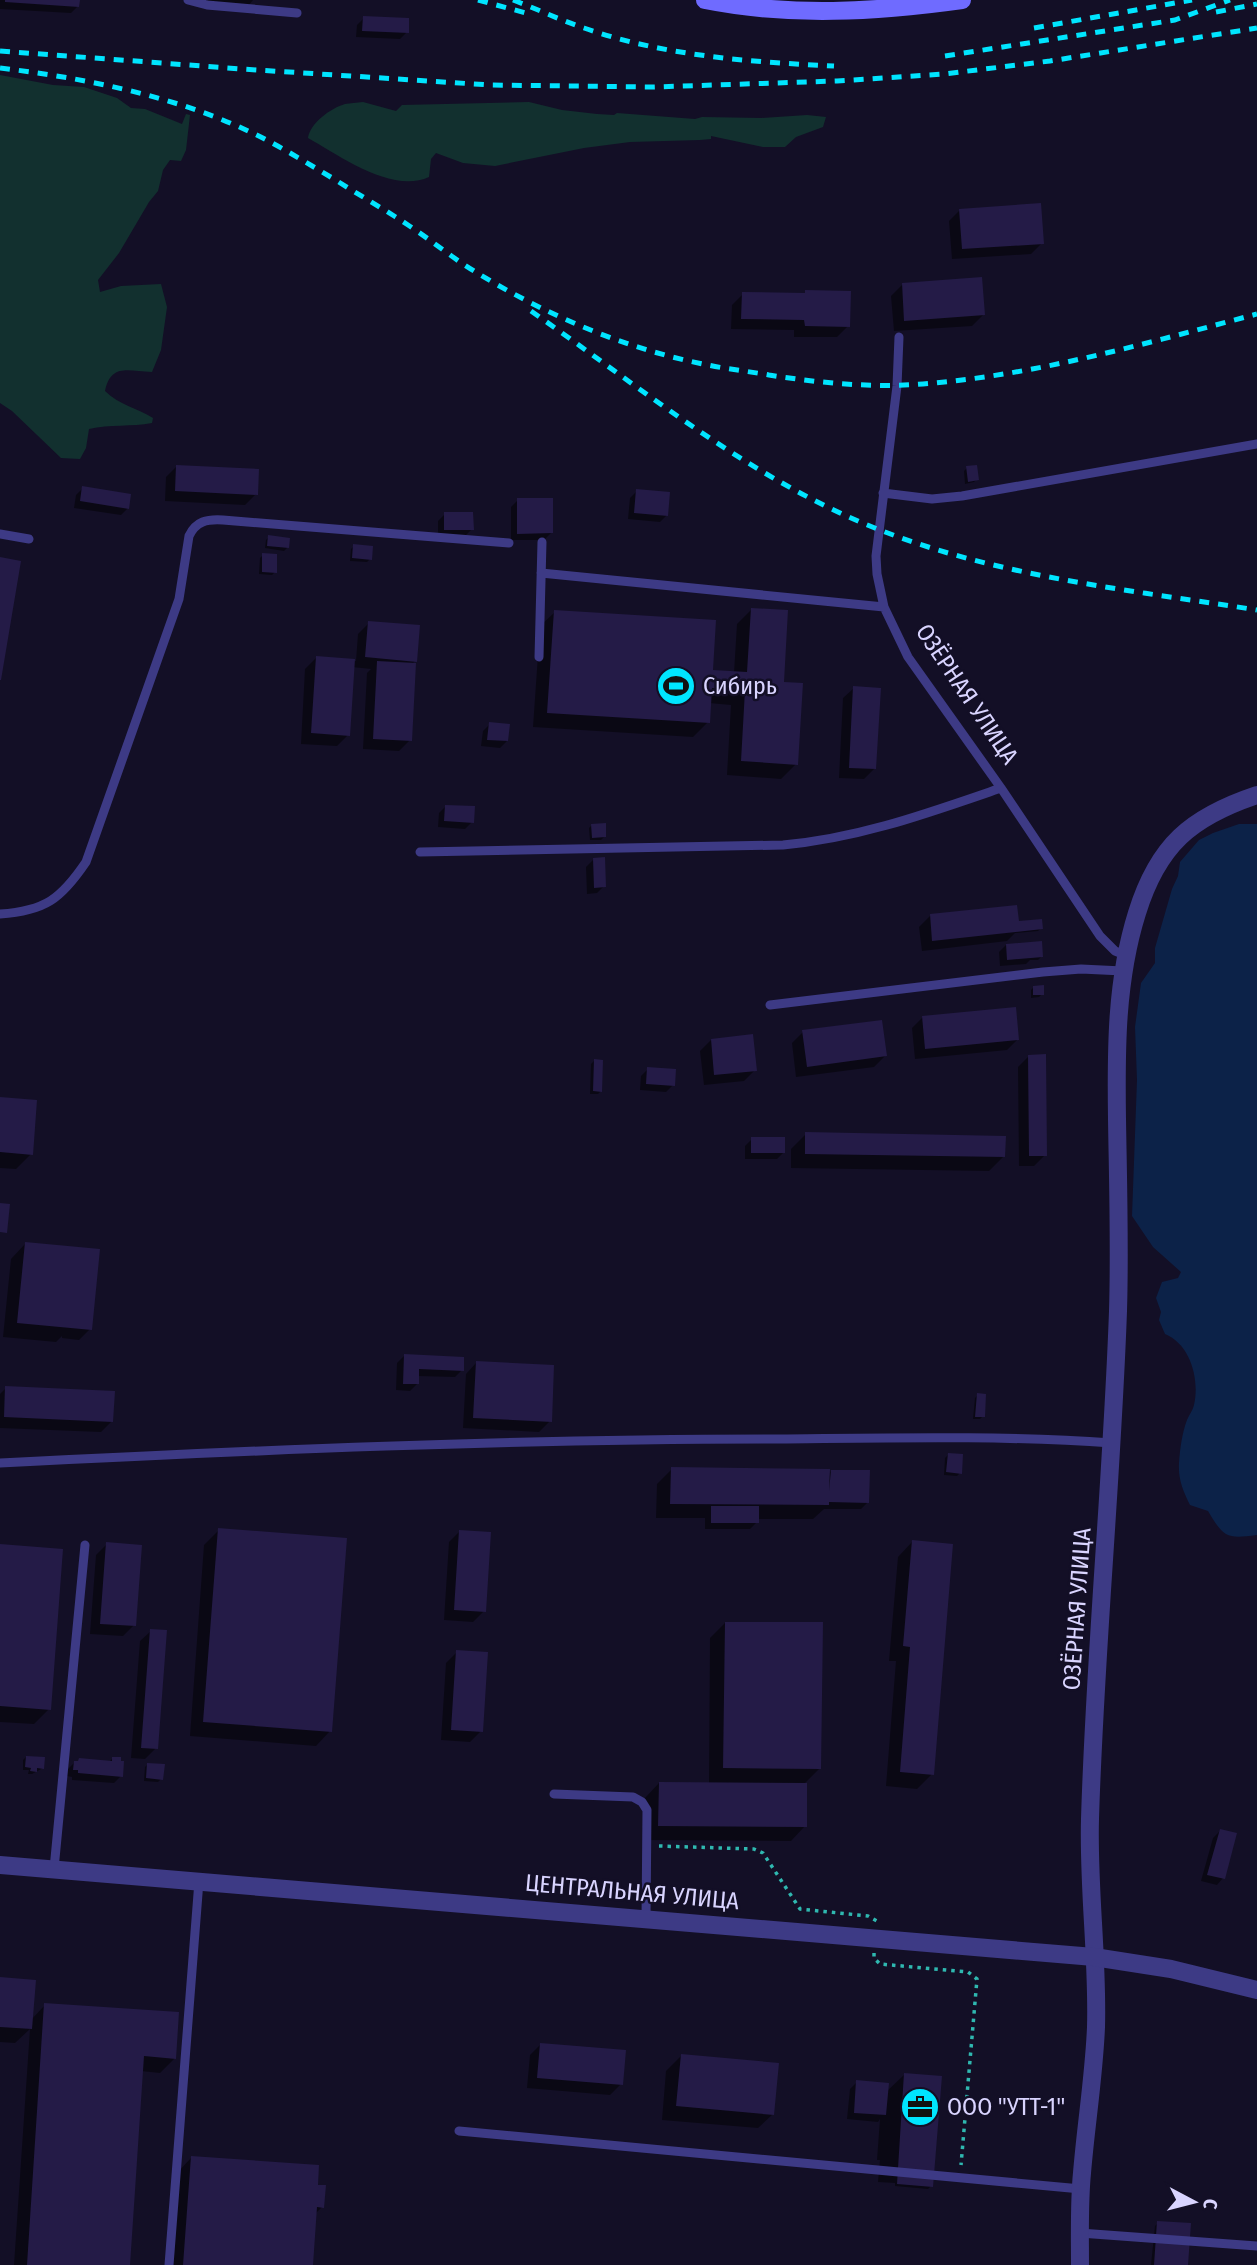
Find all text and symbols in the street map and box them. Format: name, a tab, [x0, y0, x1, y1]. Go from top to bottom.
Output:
street label: ОЗЁРНАЯ УЛИЦА	[910, 619, 1024, 770]
sports icon: Сибирь	[655, 665, 697, 707]
place label: Сибирь	[703, 672, 777, 700]
street label: ОЗЁРНАЯ УЛИЦА	[1057, 1527, 1097, 1691]
street label: ЦЕНТРАЛЬНАЯ УЛИЦА	[524, 1869, 740, 1915]
office icon: ООО "УТТ-1"	[899, 2086, 941, 2128]
place label: ООО "УТТ-1"	[947, 2093, 1065, 2121]
north arrow	[1159, 2167, 1229, 2237]
text: С	[1198, 2198, 1222, 2210]

